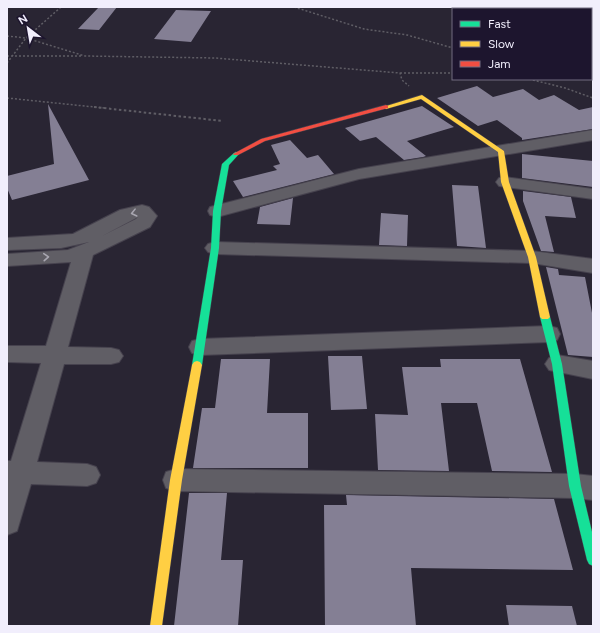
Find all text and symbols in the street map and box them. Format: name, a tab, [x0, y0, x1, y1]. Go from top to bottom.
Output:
north arrow	[8, 8, 48, 48]
legend	[452, 8, 592, 80]
text: N	[16, 12, 30, 28]
text: Fast	[488, 17, 511, 31]
text: Slow	[488, 37, 515, 51]
text: Jam	[488, 57, 511, 71]
one-way arrow	[131, 208, 137, 216]
one-way arrow	[43, 253, 49, 262]

